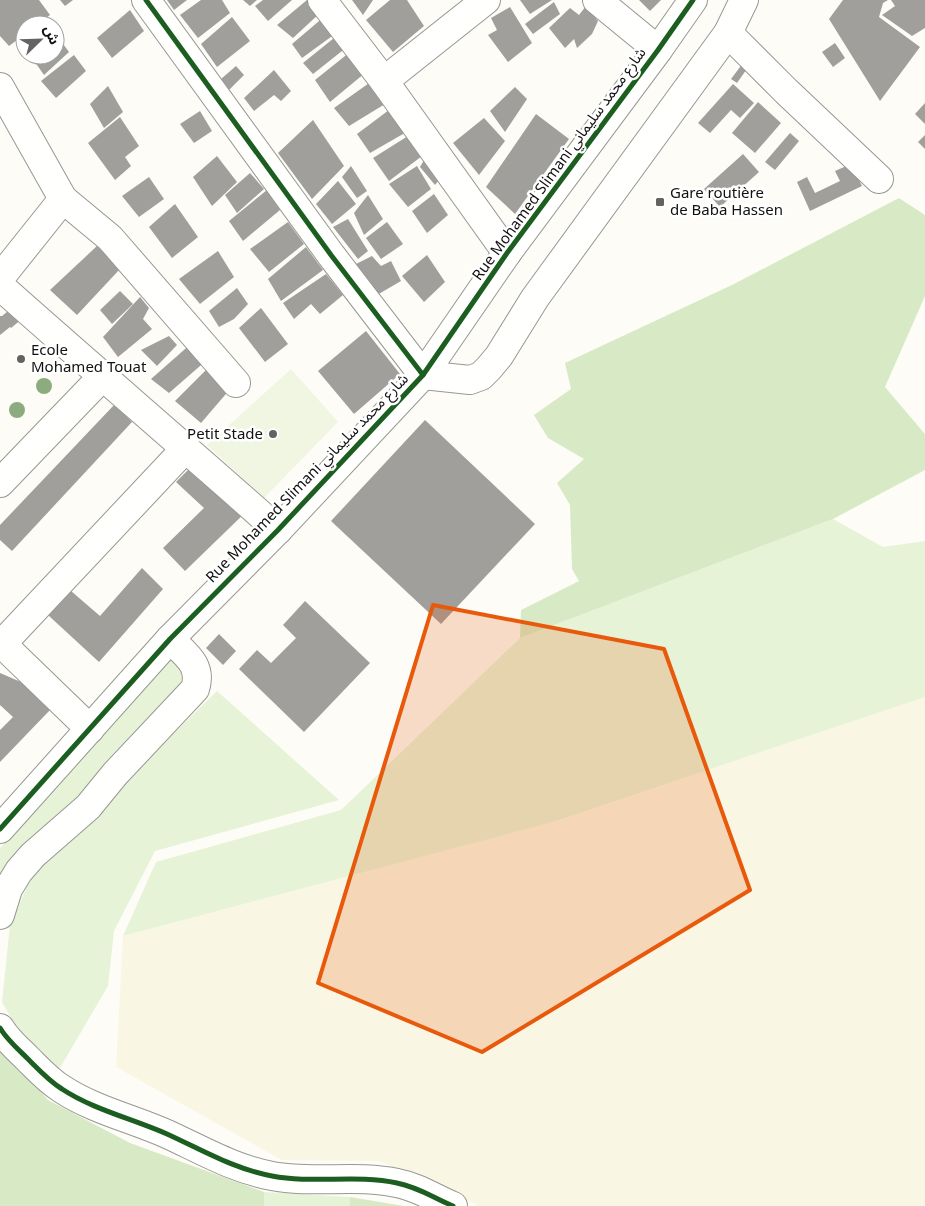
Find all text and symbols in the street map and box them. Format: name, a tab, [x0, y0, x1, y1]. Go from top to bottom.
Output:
north arrow	[15, 15, 65, 65]
text: ش	[34, 21, 69, 50]
street label: Rue Mohamed Slimani شارع محمد سليماني	[463, 40, 655, 288]
place label: Gare routière de Baba Hassen	[670, 177, 783, 226]
marker: Gare routière de Baba Hassen	[654, 196, 666, 208]
place label: Ecole Mohamed Touat	[31, 334, 147, 383]
marker: Ecole Mohamed Touat	[15, 353, 27, 365]
street label: Rue Mohamed Slimani شارع محمد سليماني	[197, 365, 417, 591]
place label: Petit Stade	[187, 418, 263, 450]
marker: Petit Stade	[267, 428, 279, 440]

